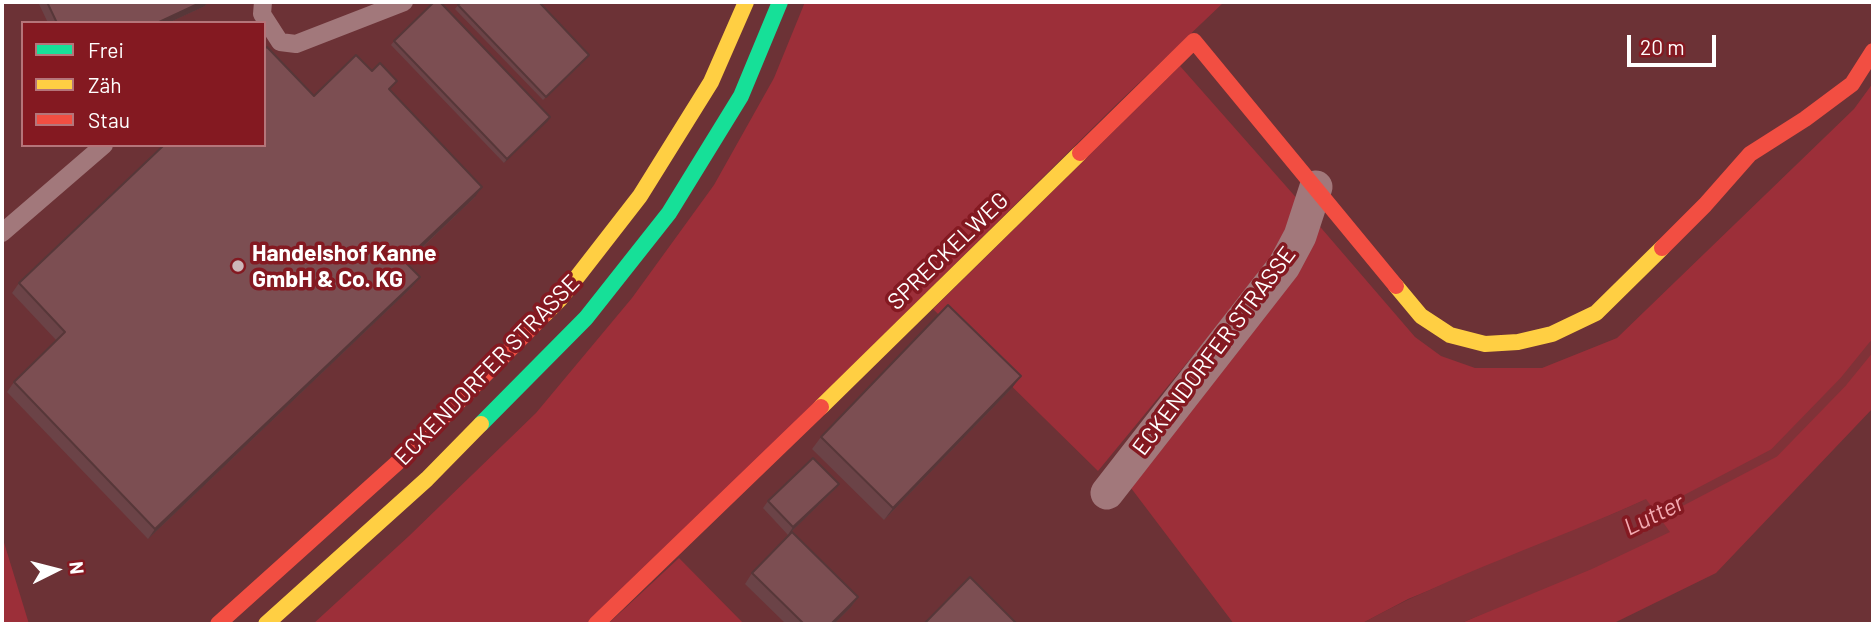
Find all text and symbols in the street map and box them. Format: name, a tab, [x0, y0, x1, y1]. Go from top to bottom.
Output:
legend	[21, 21, 266, 147]
scale bar	[1630, 21, 1719, 65]
text: 20 m	[1640, 34, 1685, 59]
text: Frei	[88, 37, 124, 62]
text: Zäh	[88, 72, 122, 97]
text: Stau	[88, 107, 130, 132]
street label: SPRECKELWEG	[882, 186, 1014, 316]
place label: Handelshof Kanne GmbH & Co. KG	[252, 239, 437, 293]
street label: ECKENDORFER STRASSE	[1127, 241, 1301, 461]
marker: Handelshof Kanne GmbH & Co. KG	[230, 258, 246, 274]
street label: ECKENDORFER STRASSE	[389, 269, 585, 471]
water label: Lutter	[1619, 488, 1689, 542]
north arrow	[21, 535, 91, 605]
text: N	[65, 560, 89, 575]

